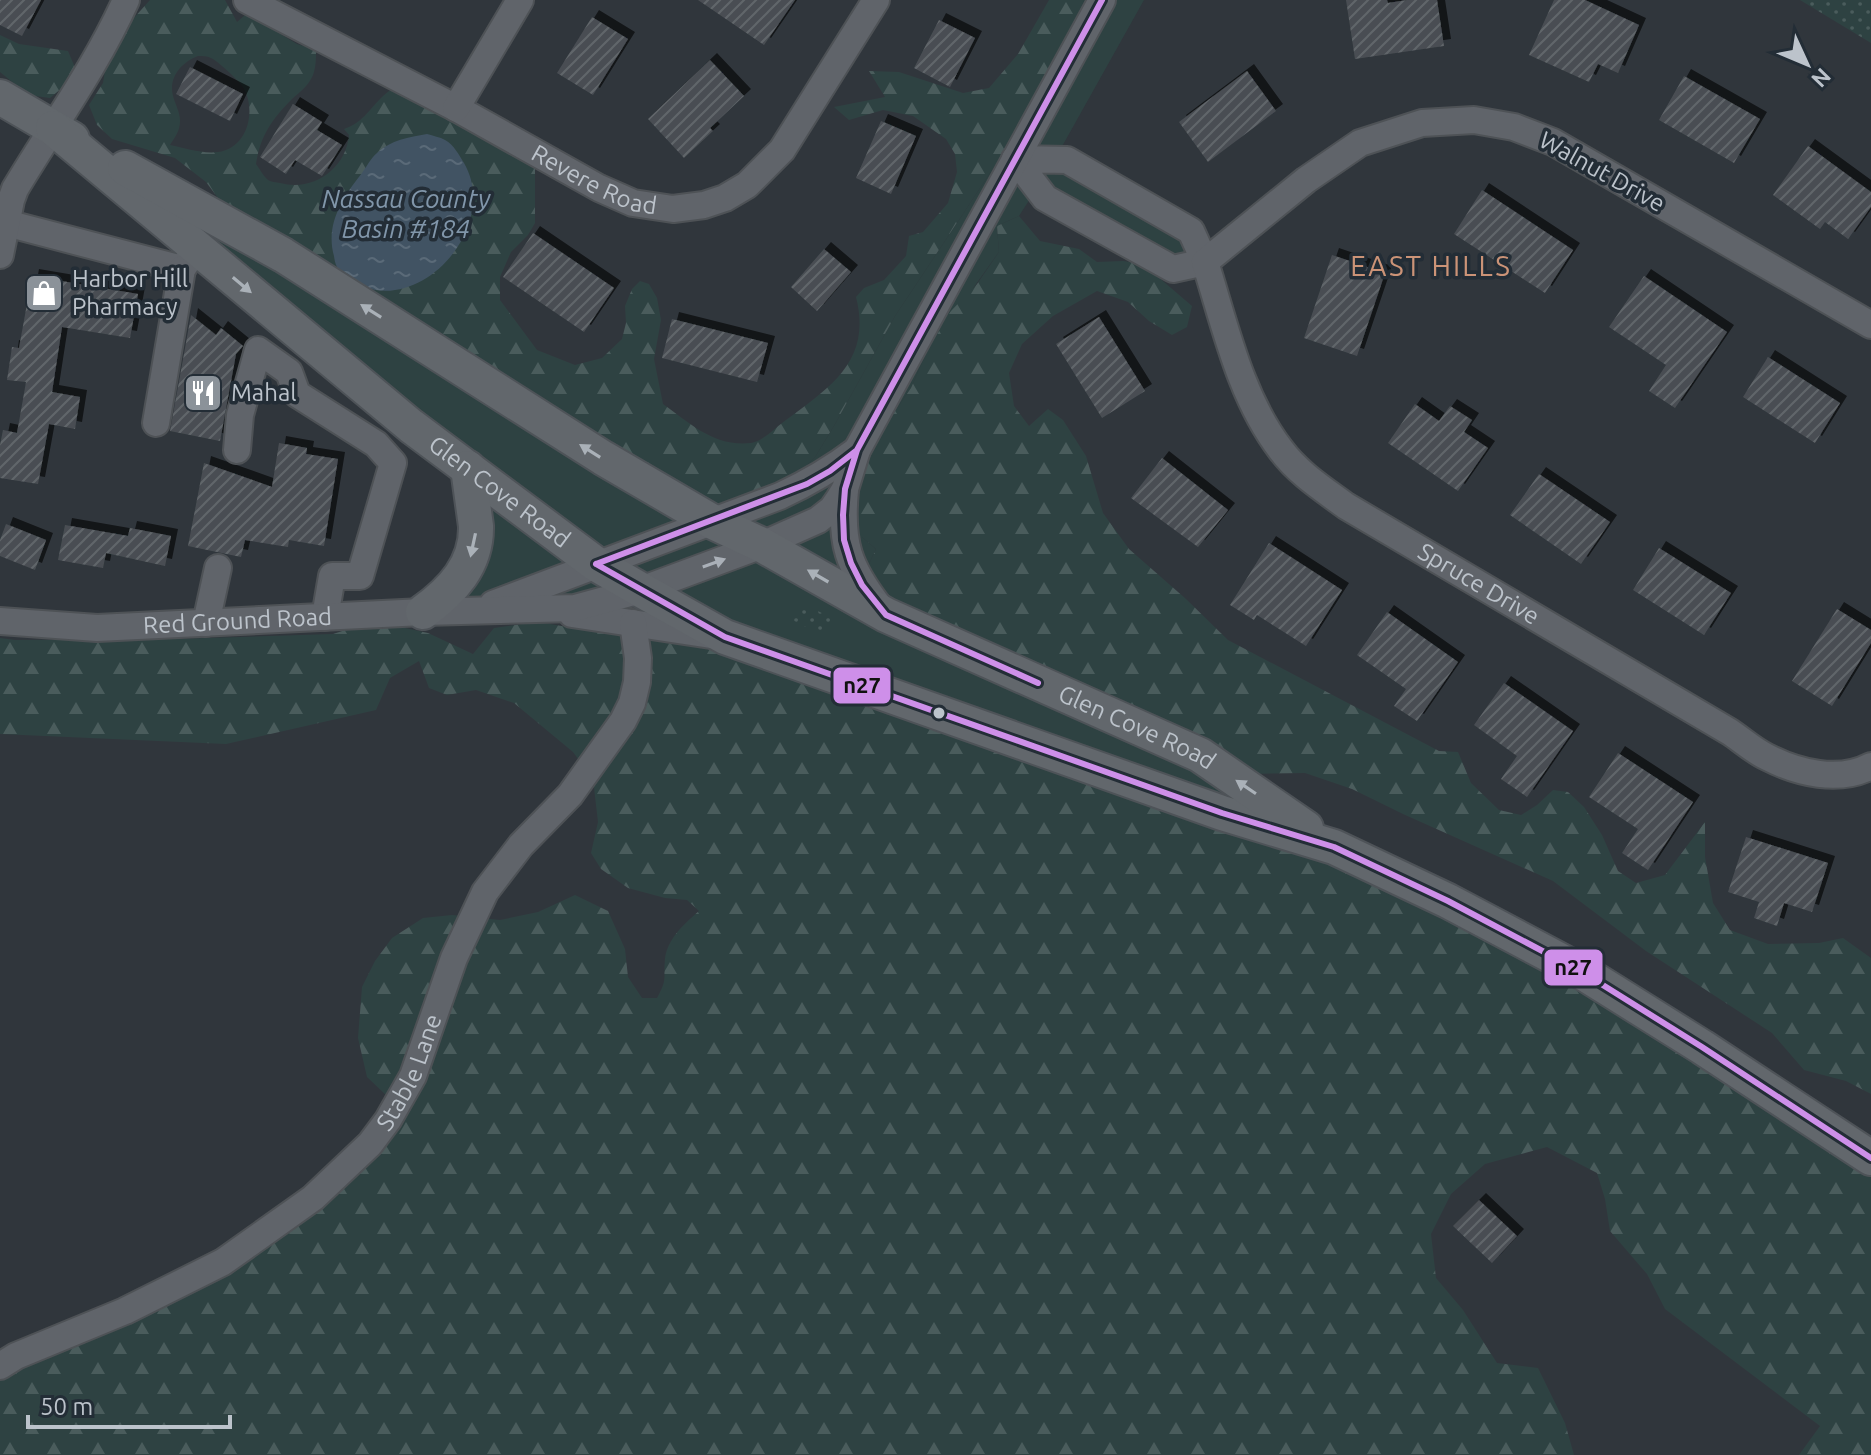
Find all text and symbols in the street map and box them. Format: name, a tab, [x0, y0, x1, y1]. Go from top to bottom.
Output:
north arrow	[1767, 24, 1847, 104]
text: N	[1807, 64, 1836, 93]
street label: Walnut Drive	[1535, 126, 1670, 217]
street label: Revere Road	[527, 139, 659, 219]
water label: Nassau County Basin #184	[322, 184, 491, 243]
district label: EAST HILLS	[1350, 250, 1512, 281]
place label: Harbor Hill Pharmacy	[72, 265, 188, 320]
shop icon: Harbor Hill Pharmacy	[23, 272, 65, 314]
one-way arrow	[232, 276, 252, 293]
one-way arrow	[360, 305, 382, 319]
restaurant icon: Mahal	[182, 372, 224, 414]
place label: Mahal	[231, 379, 297, 406]
street label: Glen Cove Road	[424, 430, 575, 553]
one-way arrow	[580, 443, 601, 458]
one-way arrow	[467, 533, 479, 558]
street label: Spruce Drive	[1413, 537, 1544, 630]
one-way arrow	[702, 556, 726, 568]
one-way arrow	[807, 570, 829, 584]
street label: Red Ground Road	[142, 602, 333, 639]
line badge: n27	[832, 666, 892, 705]
text: n27	[843, 672, 881, 697]
street label: Glen Cove Road	[1055, 680, 1221, 775]
unlabelled marker	[931, 705, 947, 721]
one-way arrow	[1236, 780, 1257, 795]
line badge: n27	[1543, 948, 1604, 987]
text: n27	[1554, 954, 1592, 979]
street label: Stable Lane	[371, 1010, 446, 1136]
scale bar	[28, 1379, 230, 1429]
text: 50 m	[40, 1393, 93, 1420]

